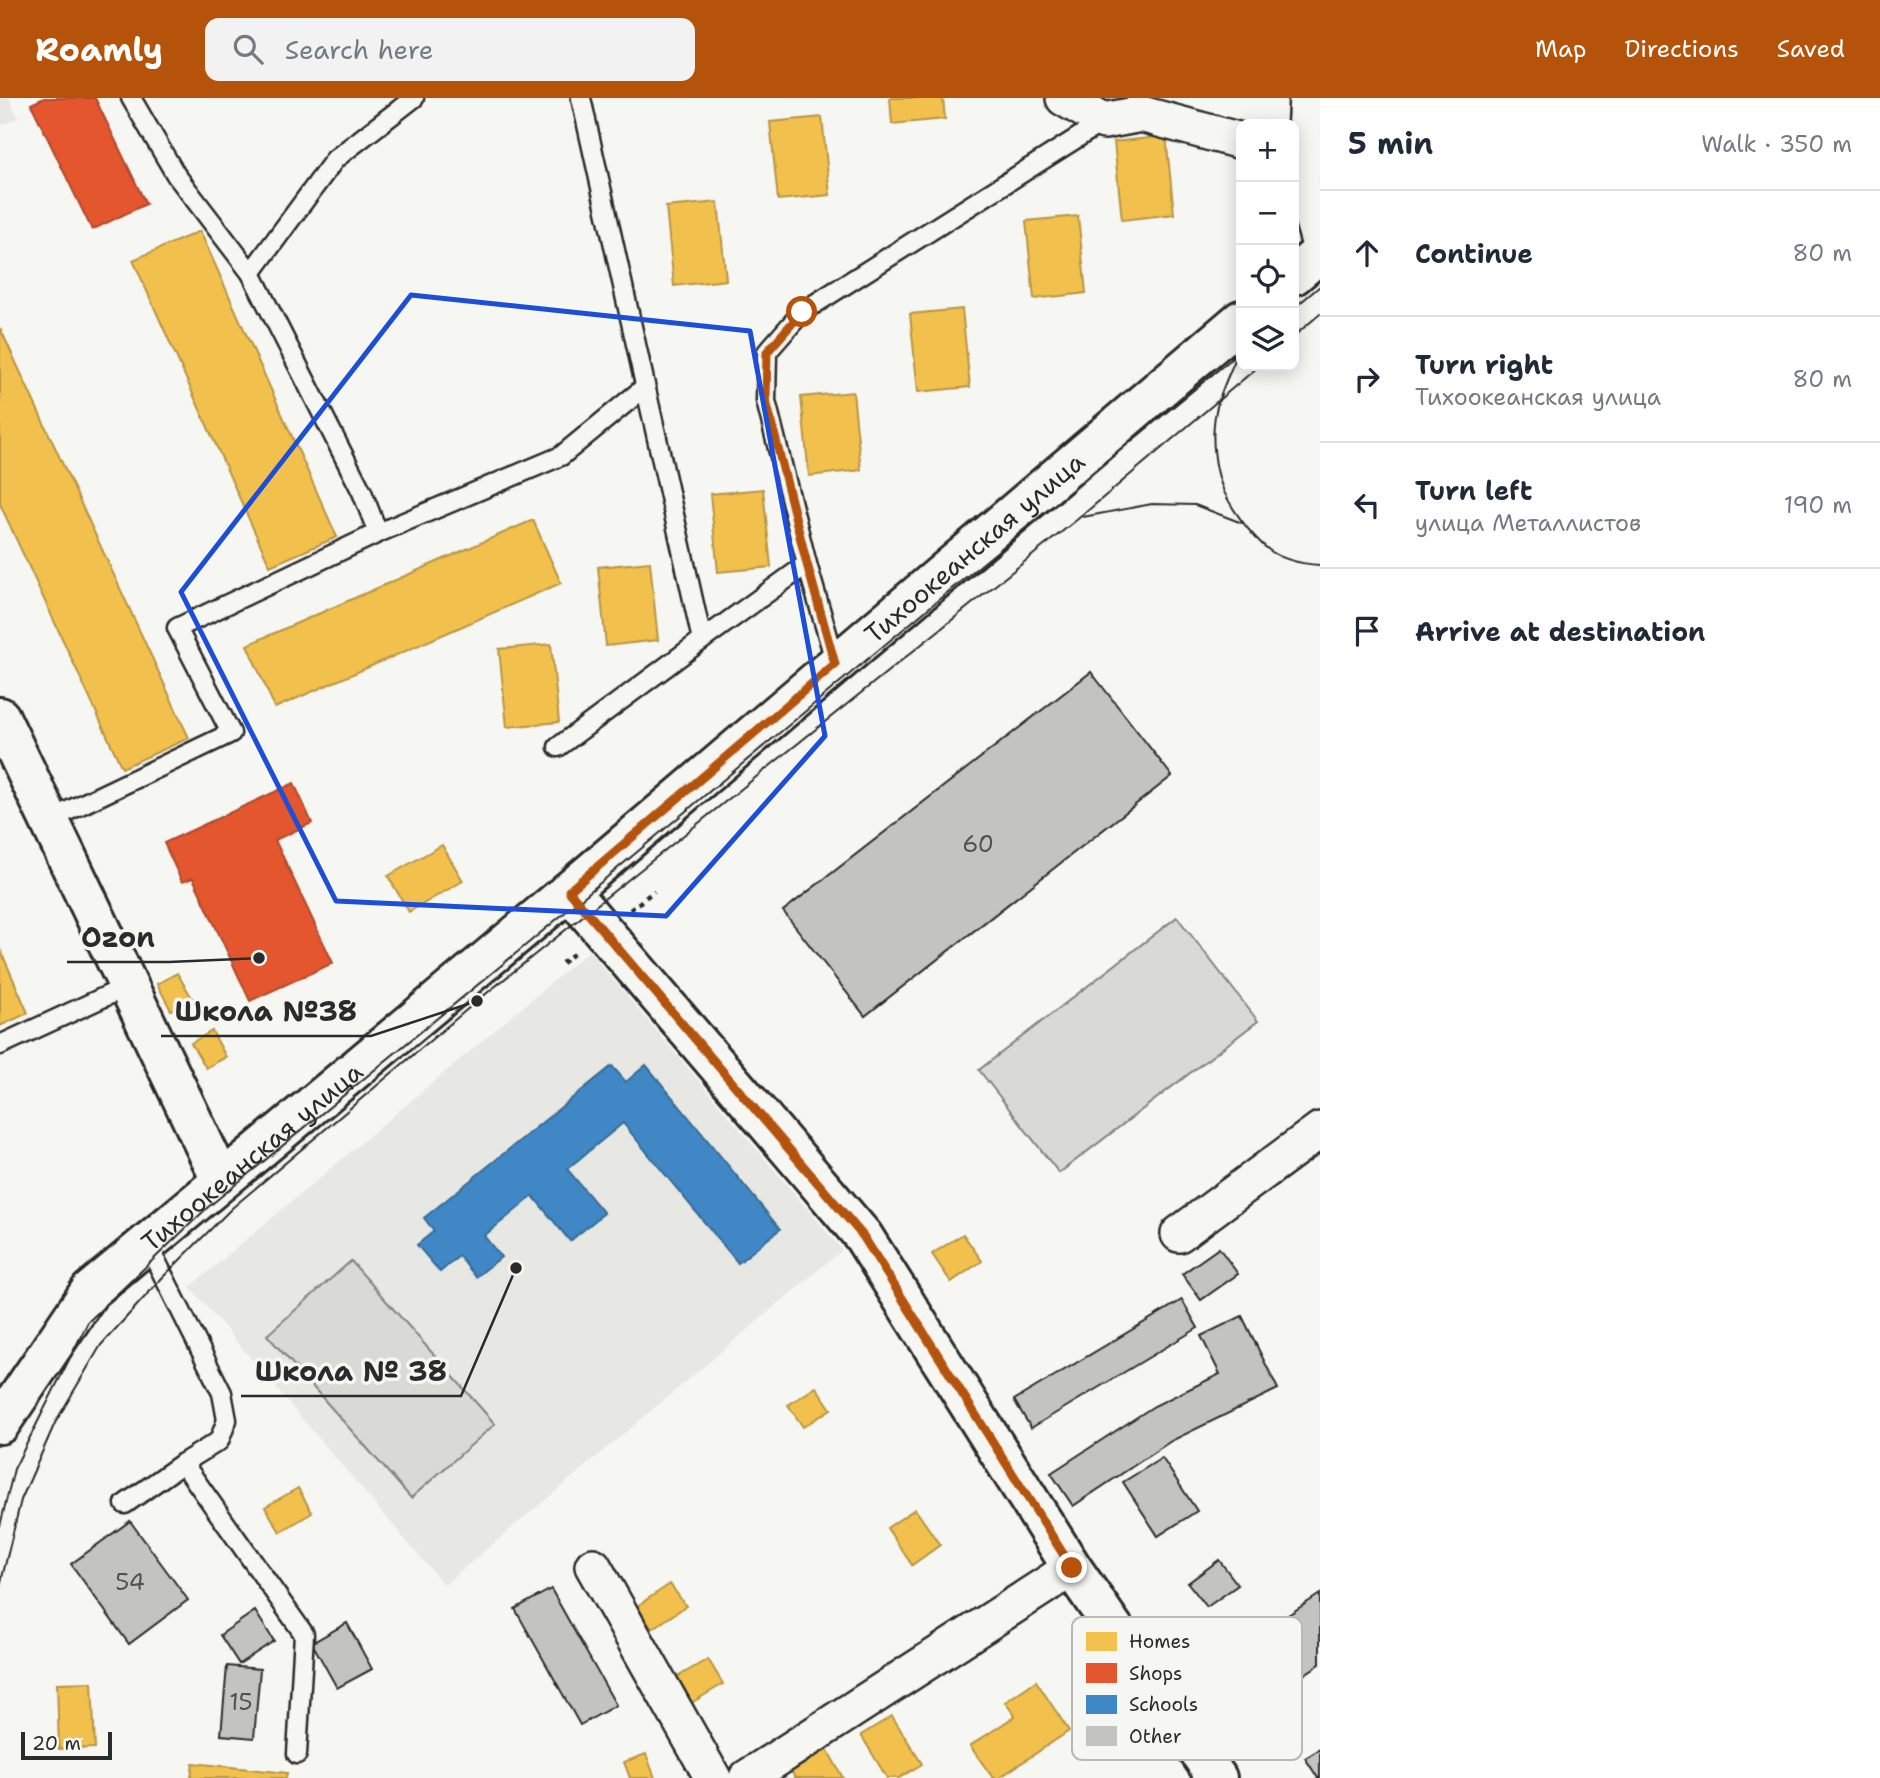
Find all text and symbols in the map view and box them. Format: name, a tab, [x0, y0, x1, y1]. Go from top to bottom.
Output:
search box	[205, 18, 695, 81]
text: Roamly	[35, 27, 163, 72]
icon: search	[229, 30, 267, 68]
text: Search here	[285, 32, 433, 67]
text: Map	[1535, 33, 1586, 65]
text: Directions	[1624, 33, 1739, 65]
text: Saved	[1777, 33, 1845, 65]
map controls	[1236, 119, 1299, 371]
button: +	[1236, 119, 1299, 182]
text: 5 min	[1348, 123, 1433, 164]
text: Walk · 350 m	[1701, 129, 1852, 159]
button: −	[1236, 182, 1299, 245]
icon: ahead	[1348, 234, 1386, 272]
text: Continue	[1415, 236, 1533, 271]
text: 80 m	[1793, 238, 1852, 268]
button: locate	[1236, 245, 1299, 308]
route start	[786, 296, 817, 327]
button: layers	[1236, 308, 1299, 371]
text: Turn right	[1415, 347, 1553, 382]
icon: right	[1348, 360, 1386, 398]
text: 80 m	[1793, 364, 1852, 394]
text: Тихоокеанская улица	[1415, 382, 1661, 412]
street label: Тихоокеанская улица	[857, 443, 1091, 650]
text: Turn left	[1415, 473, 1532, 508]
icon: left	[1348, 486, 1386, 524]
text: 190 m	[1784, 490, 1852, 520]
text: улица Металлистов	[1415, 508, 1641, 538]
icon: arrive	[1348, 612, 1386, 650]
text: Arrive at destination	[1415, 614, 1705, 649]
house number: 60	[962, 829, 994, 859]
callout: Ozon	[67, 913, 169, 962]
text: Ozon	[81, 918, 155, 956]
callout: Школа №38	[161, 987, 371, 1036]
text: Школа №38	[175, 992, 357, 1030]
street label: Тихоокеанская улица	[133, 1053, 370, 1259]
callout: Школа № 38	[241, 1347, 461, 1396]
text: Школа № 38	[255, 1352, 447, 1390]
route end	[1056, 1552, 1087, 1583]
house number: 54	[115, 1567, 145, 1597]
legend	[1072, 1617, 1302, 1760]
text: Homes	[1129, 1629, 1190, 1654]
text: Shops	[1129, 1661, 1183, 1686]
house number: 15	[229, 1687, 253, 1717]
text: Schools	[1129, 1692, 1198, 1717]
text: Other	[1129, 1724, 1182, 1749]
scale bar	[21, 1729, 112, 1761]
text: 20 m	[32, 1731, 81, 1756]

